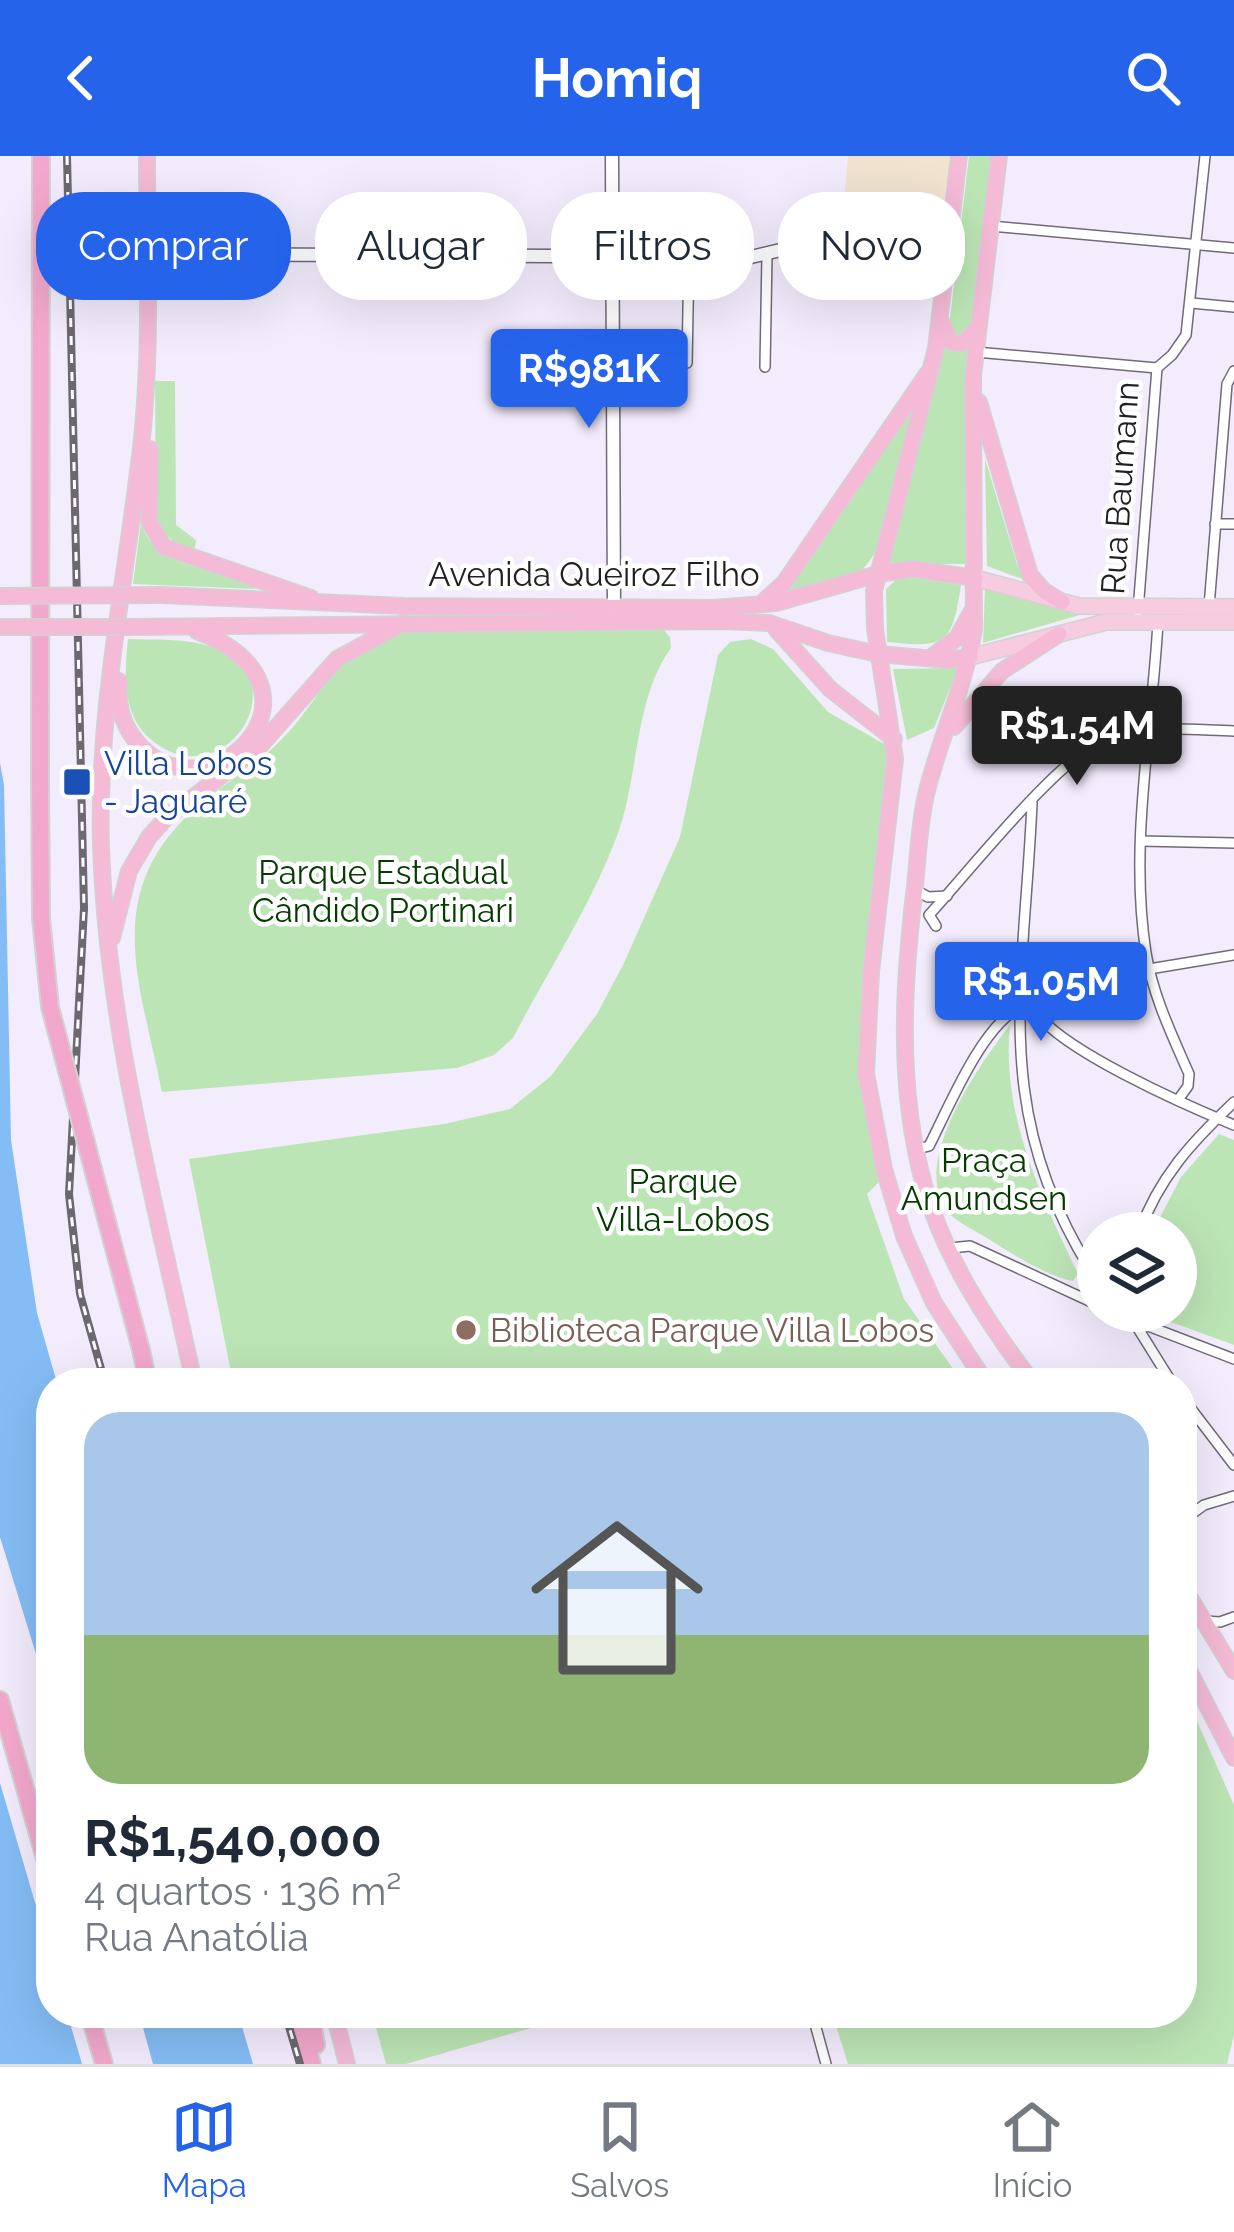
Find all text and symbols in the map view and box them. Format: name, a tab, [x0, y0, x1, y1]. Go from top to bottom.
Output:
icon: back	[48, 45, 114, 111]
icon: search	[1120, 45, 1186, 111]
text: Homiq	[532, 46, 702, 110]
chip: Comprar	[36, 192, 291, 300]
chip: Alugar	[315, 192, 527, 300]
chip: Filtros	[551, 192, 754, 300]
chip: Novo	[778, 192, 965, 300]
pin: R$981K	[491, 329, 687, 431]
text: R$981K	[518, 345, 660, 391]
street label: Rua Baumann	[1093, 380, 1147, 596]
street label: Avenida Queiroz Filho	[428, 555, 760, 594]
pin: R$1.54M	[966, 686, 1188, 788]
text: R$1.54M	[999, 702, 1155, 748]
place label: Villa Lobos - Jaguaré	[104, 744, 272, 821]
marker: Villa Lobos - Jaguaré	[61, 766, 93, 798]
park label: Parque Estadual Cândido Portinari	[252, 853, 514, 930]
pin: R$1.05M	[930, 942, 1152, 1044]
text: R$1.05M	[962, 958, 1120, 1004]
park label: Praça Amundsen	[901, 1141, 1067, 1218]
park label: Parque Villa-Lobos	[596, 1162, 770, 1239]
map controls	[1077, 1212, 1197, 1332]
button: layers	[1077, 1212, 1197, 1332]
place label: Biblioteca Parque Villa Lobos	[490, 1311, 934, 1350]
marker: Biblioteca Parque Villa Lobos	[453, 1317, 479, 1343]
icon: home	[509, 1490, 725, 1706]
text: R$1,540,000	[84, 1808, 382, 1868]
text: 4 quartos · 136 m²	[84, 1868, 401, 1914]
text: Rua Anatólia	[84, 1914, 309, 1960]
tab: Mapa	[162, 2094, 247, 2205]
tab: Salvos	[570, 2094, 669, 2205]
tab: Início	[993, 2094, 1072, 2205]

